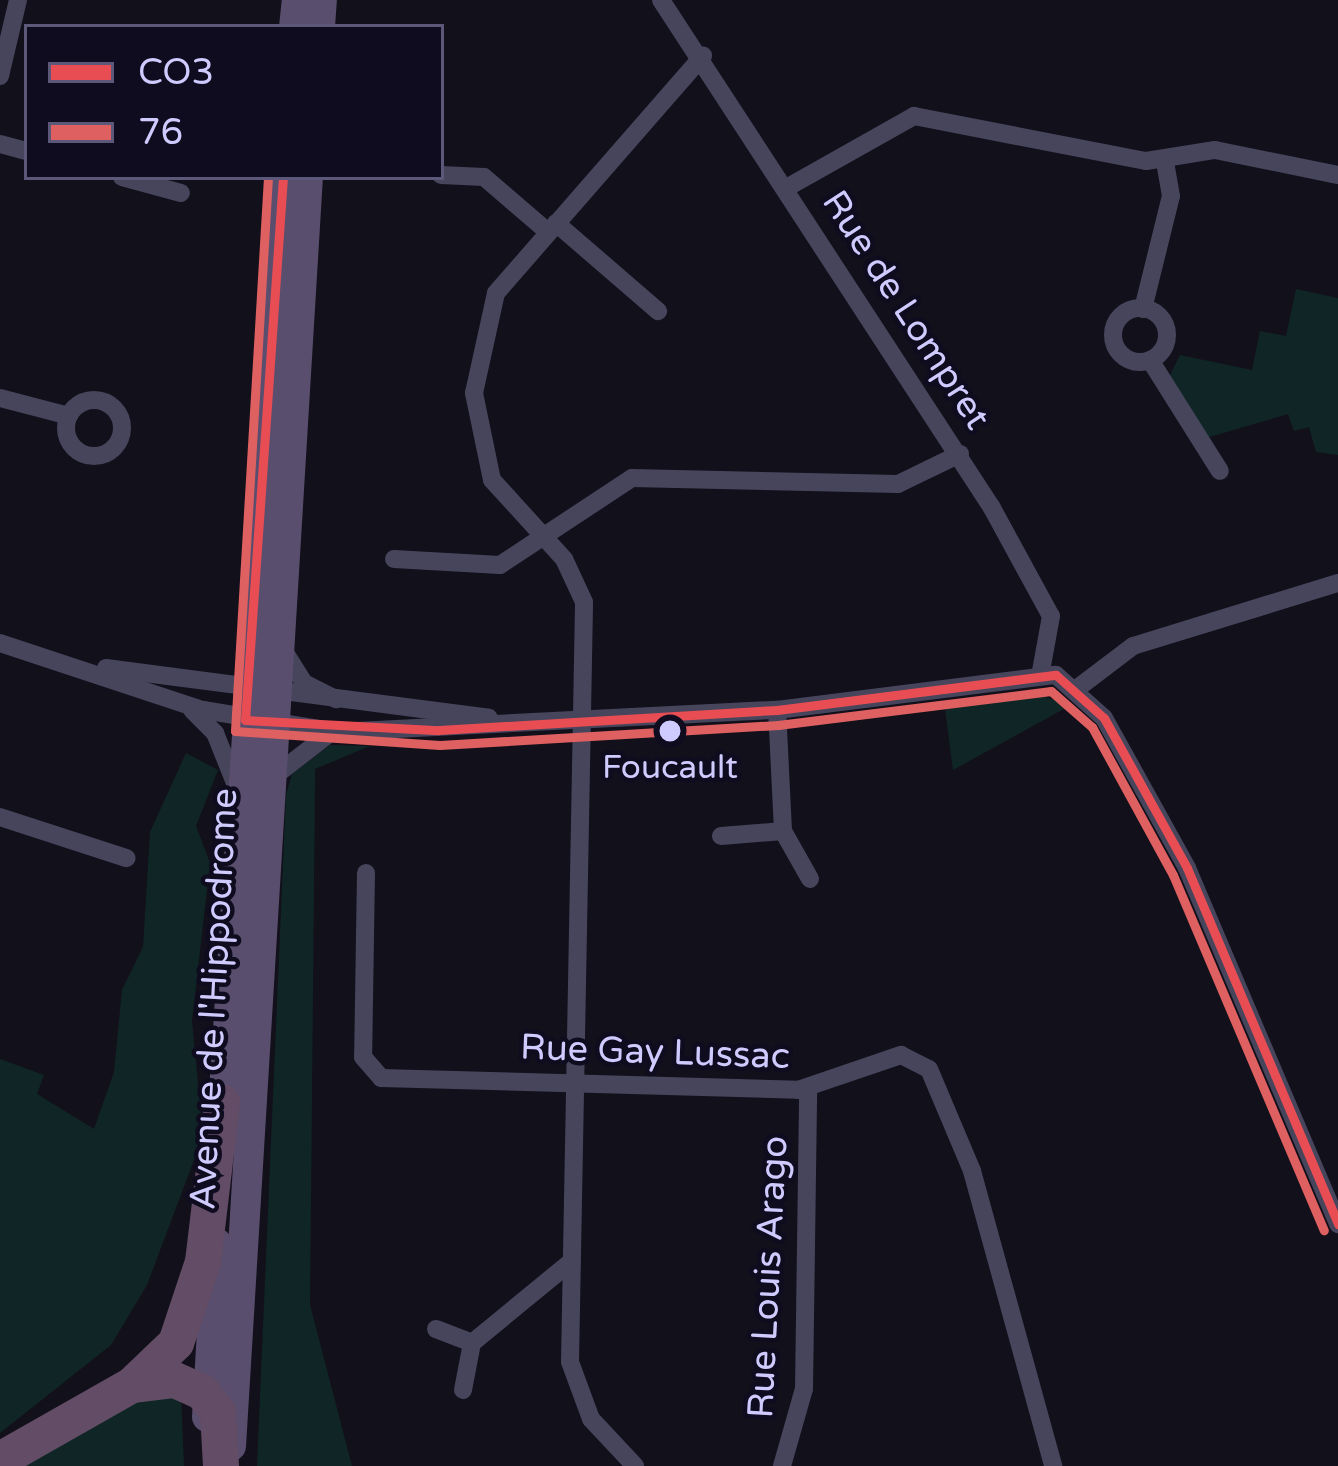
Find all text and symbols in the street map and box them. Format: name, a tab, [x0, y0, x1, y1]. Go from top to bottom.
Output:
legend	[24, 24, 444, 180]
text: CO3	[138, 51, 214, 94]
text: 76	[138, 111, 183, 154]
street label: Rue de Lompret	[813, 183, 999, 437]
marker: Foucault	[659, 720, 681, 742]
place label: Foucault	[602, 748, 738, 788]
street label: Avenue de l'Hippodrome	[181, 787, 247, 1211]
street label: Rue Gay Lussac	[519, 1026, 791, 1078]
street label: Rue Louis Arago	[739, 1135, 797, 1419]

